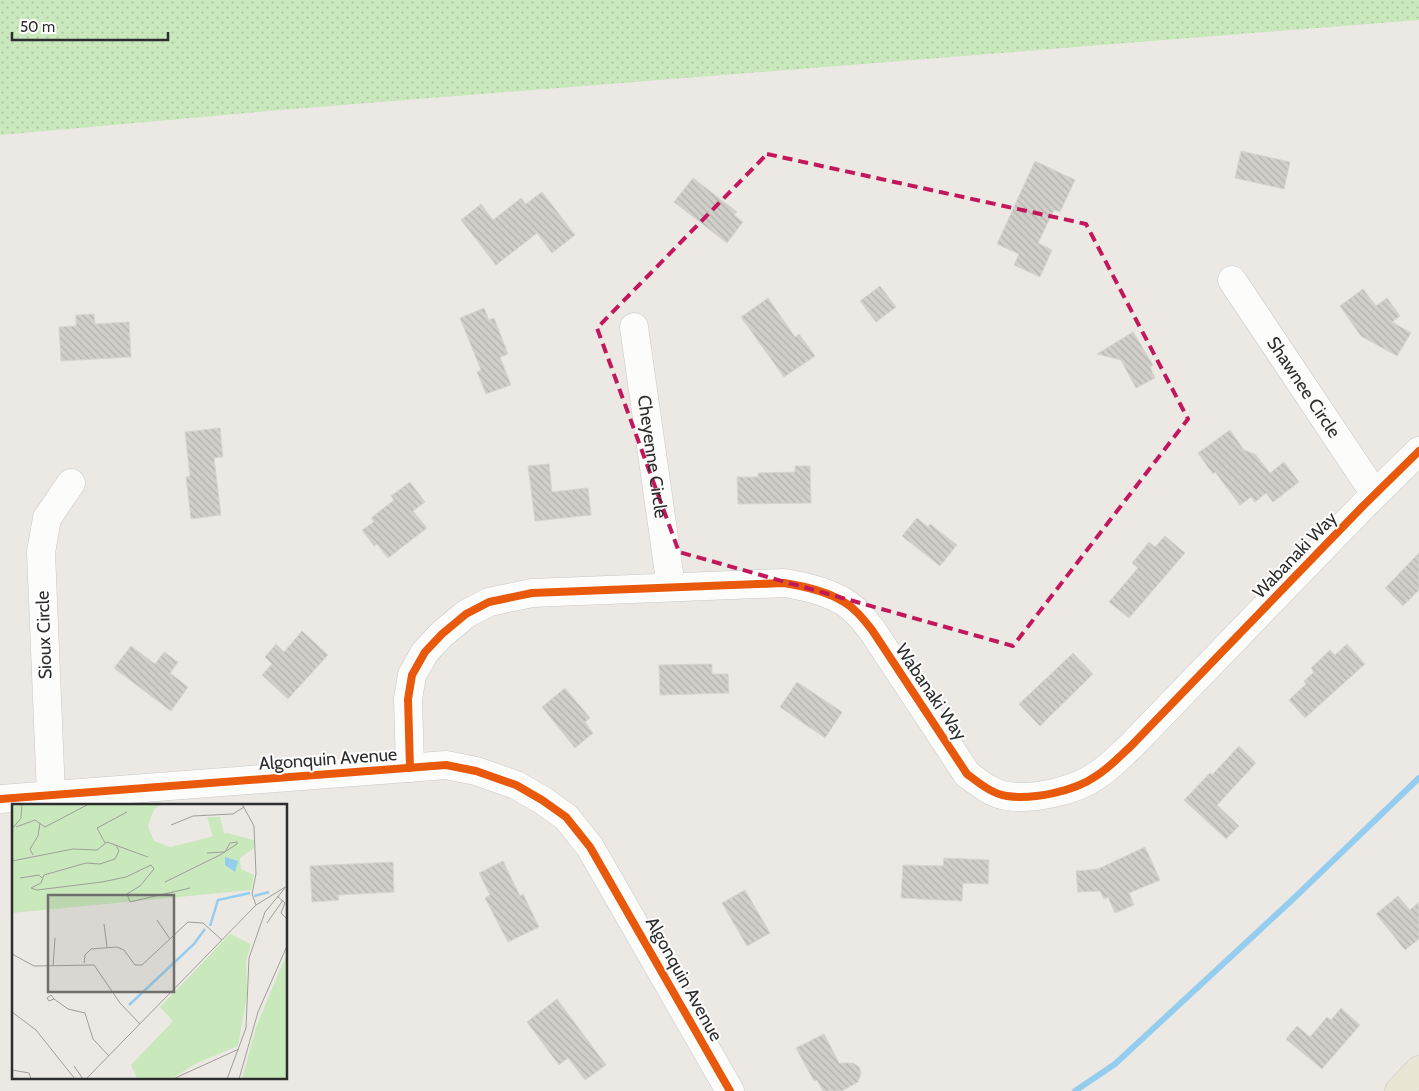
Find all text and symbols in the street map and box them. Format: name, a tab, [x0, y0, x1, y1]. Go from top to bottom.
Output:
scale bar	[12, 10, 169, 42]
text: 50 m	[20, 18, 55, 36]
street label: Shawnee Circle	[1262, 333, 1345, 442]
street label: Cheyenne Circle	[633, 394, 672, 520]
street label: Wabanaki Way	[1248, 507, 1342, 603]
street label: Sioux Circle	[31, 590, 57, 680]
street label: Wabanaki Way	[891, 639, 971, 745]
street label: Algonquin Avenue	[258, 743, 398, 775]
inset map	[12, 804, 288, 1078]
street label: Algonquin Avenue	[641, 913, 727, 1045]

